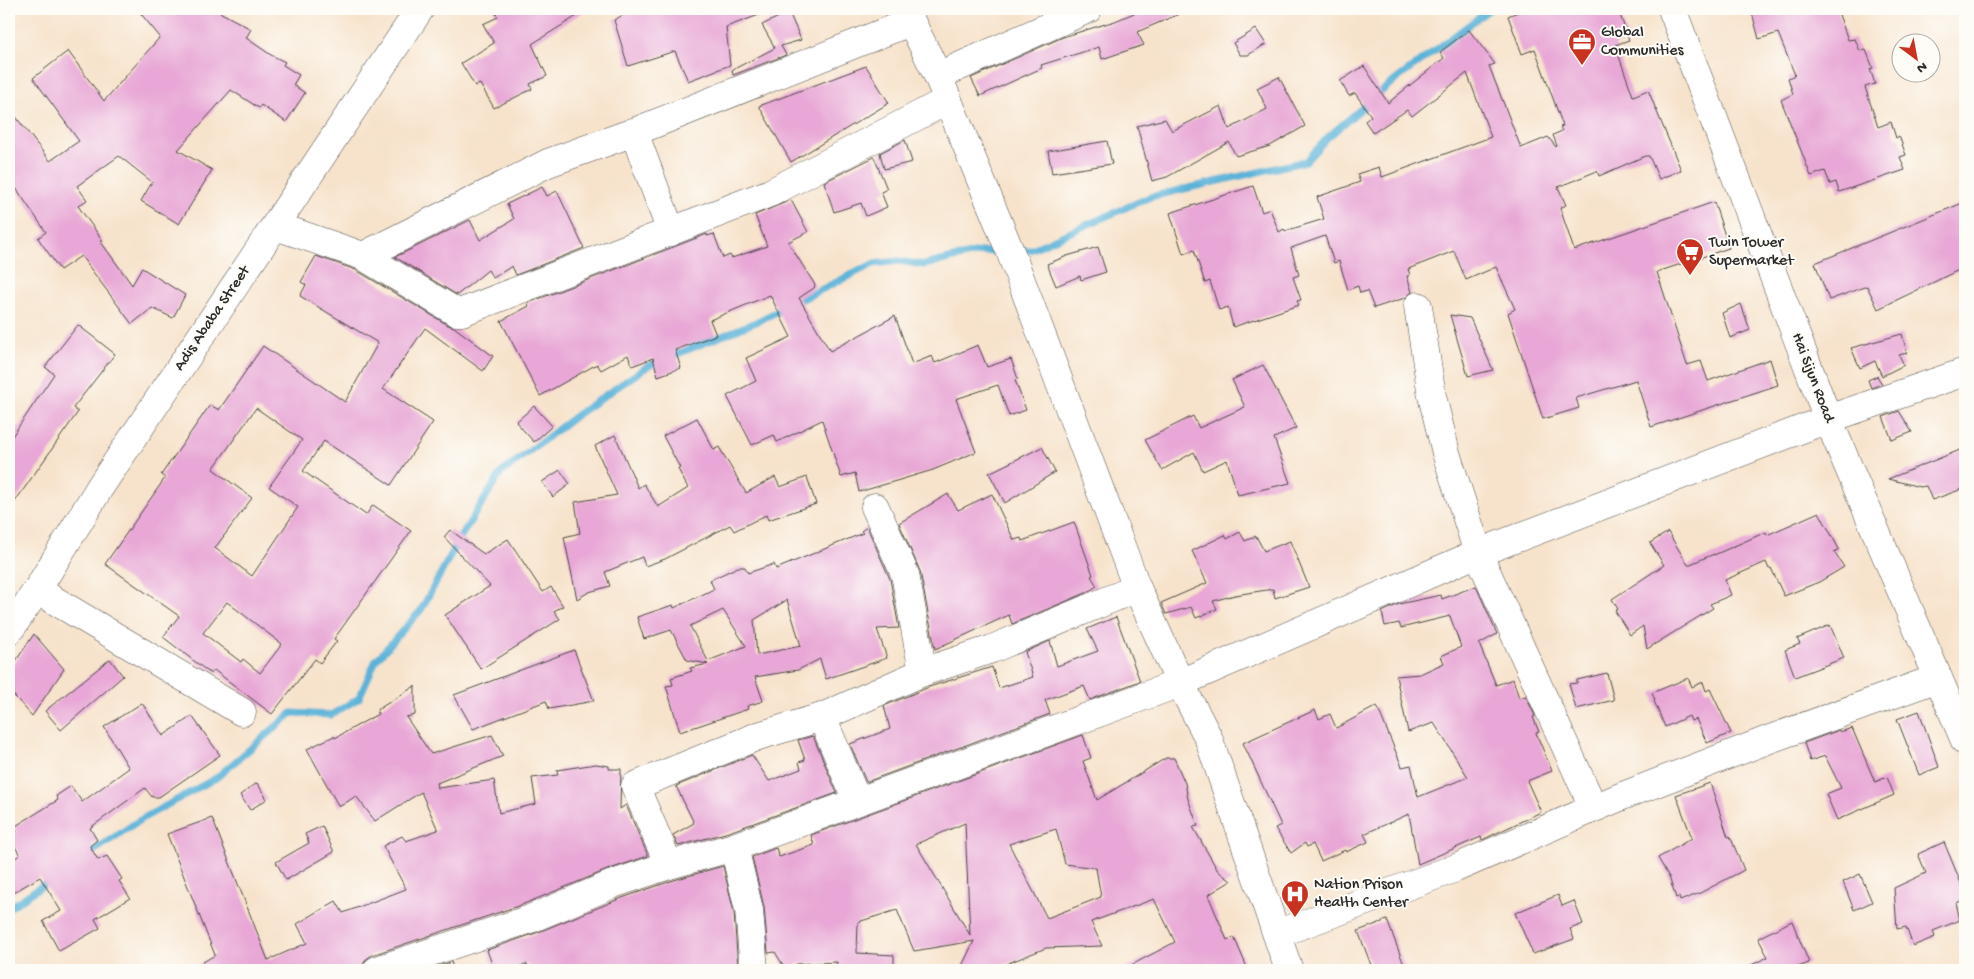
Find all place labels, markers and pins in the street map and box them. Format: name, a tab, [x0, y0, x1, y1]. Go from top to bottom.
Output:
place label: Global Communities	[1601, 24, 1685, 61]
office icon: Global Communities	[1567, 27, 1597, 66]
place label: Twin Tower Supermarket	[1708, 234, 1795, 271]
supermarket icon: Twin Tower Supermarket	[1675, 237, 1705, 276]
place label: Nation Prison Health Center	[1314, 876, 1409, 913]
hospital icon: Nation Prison Health Center	[1280, 879, 1310, 918]

